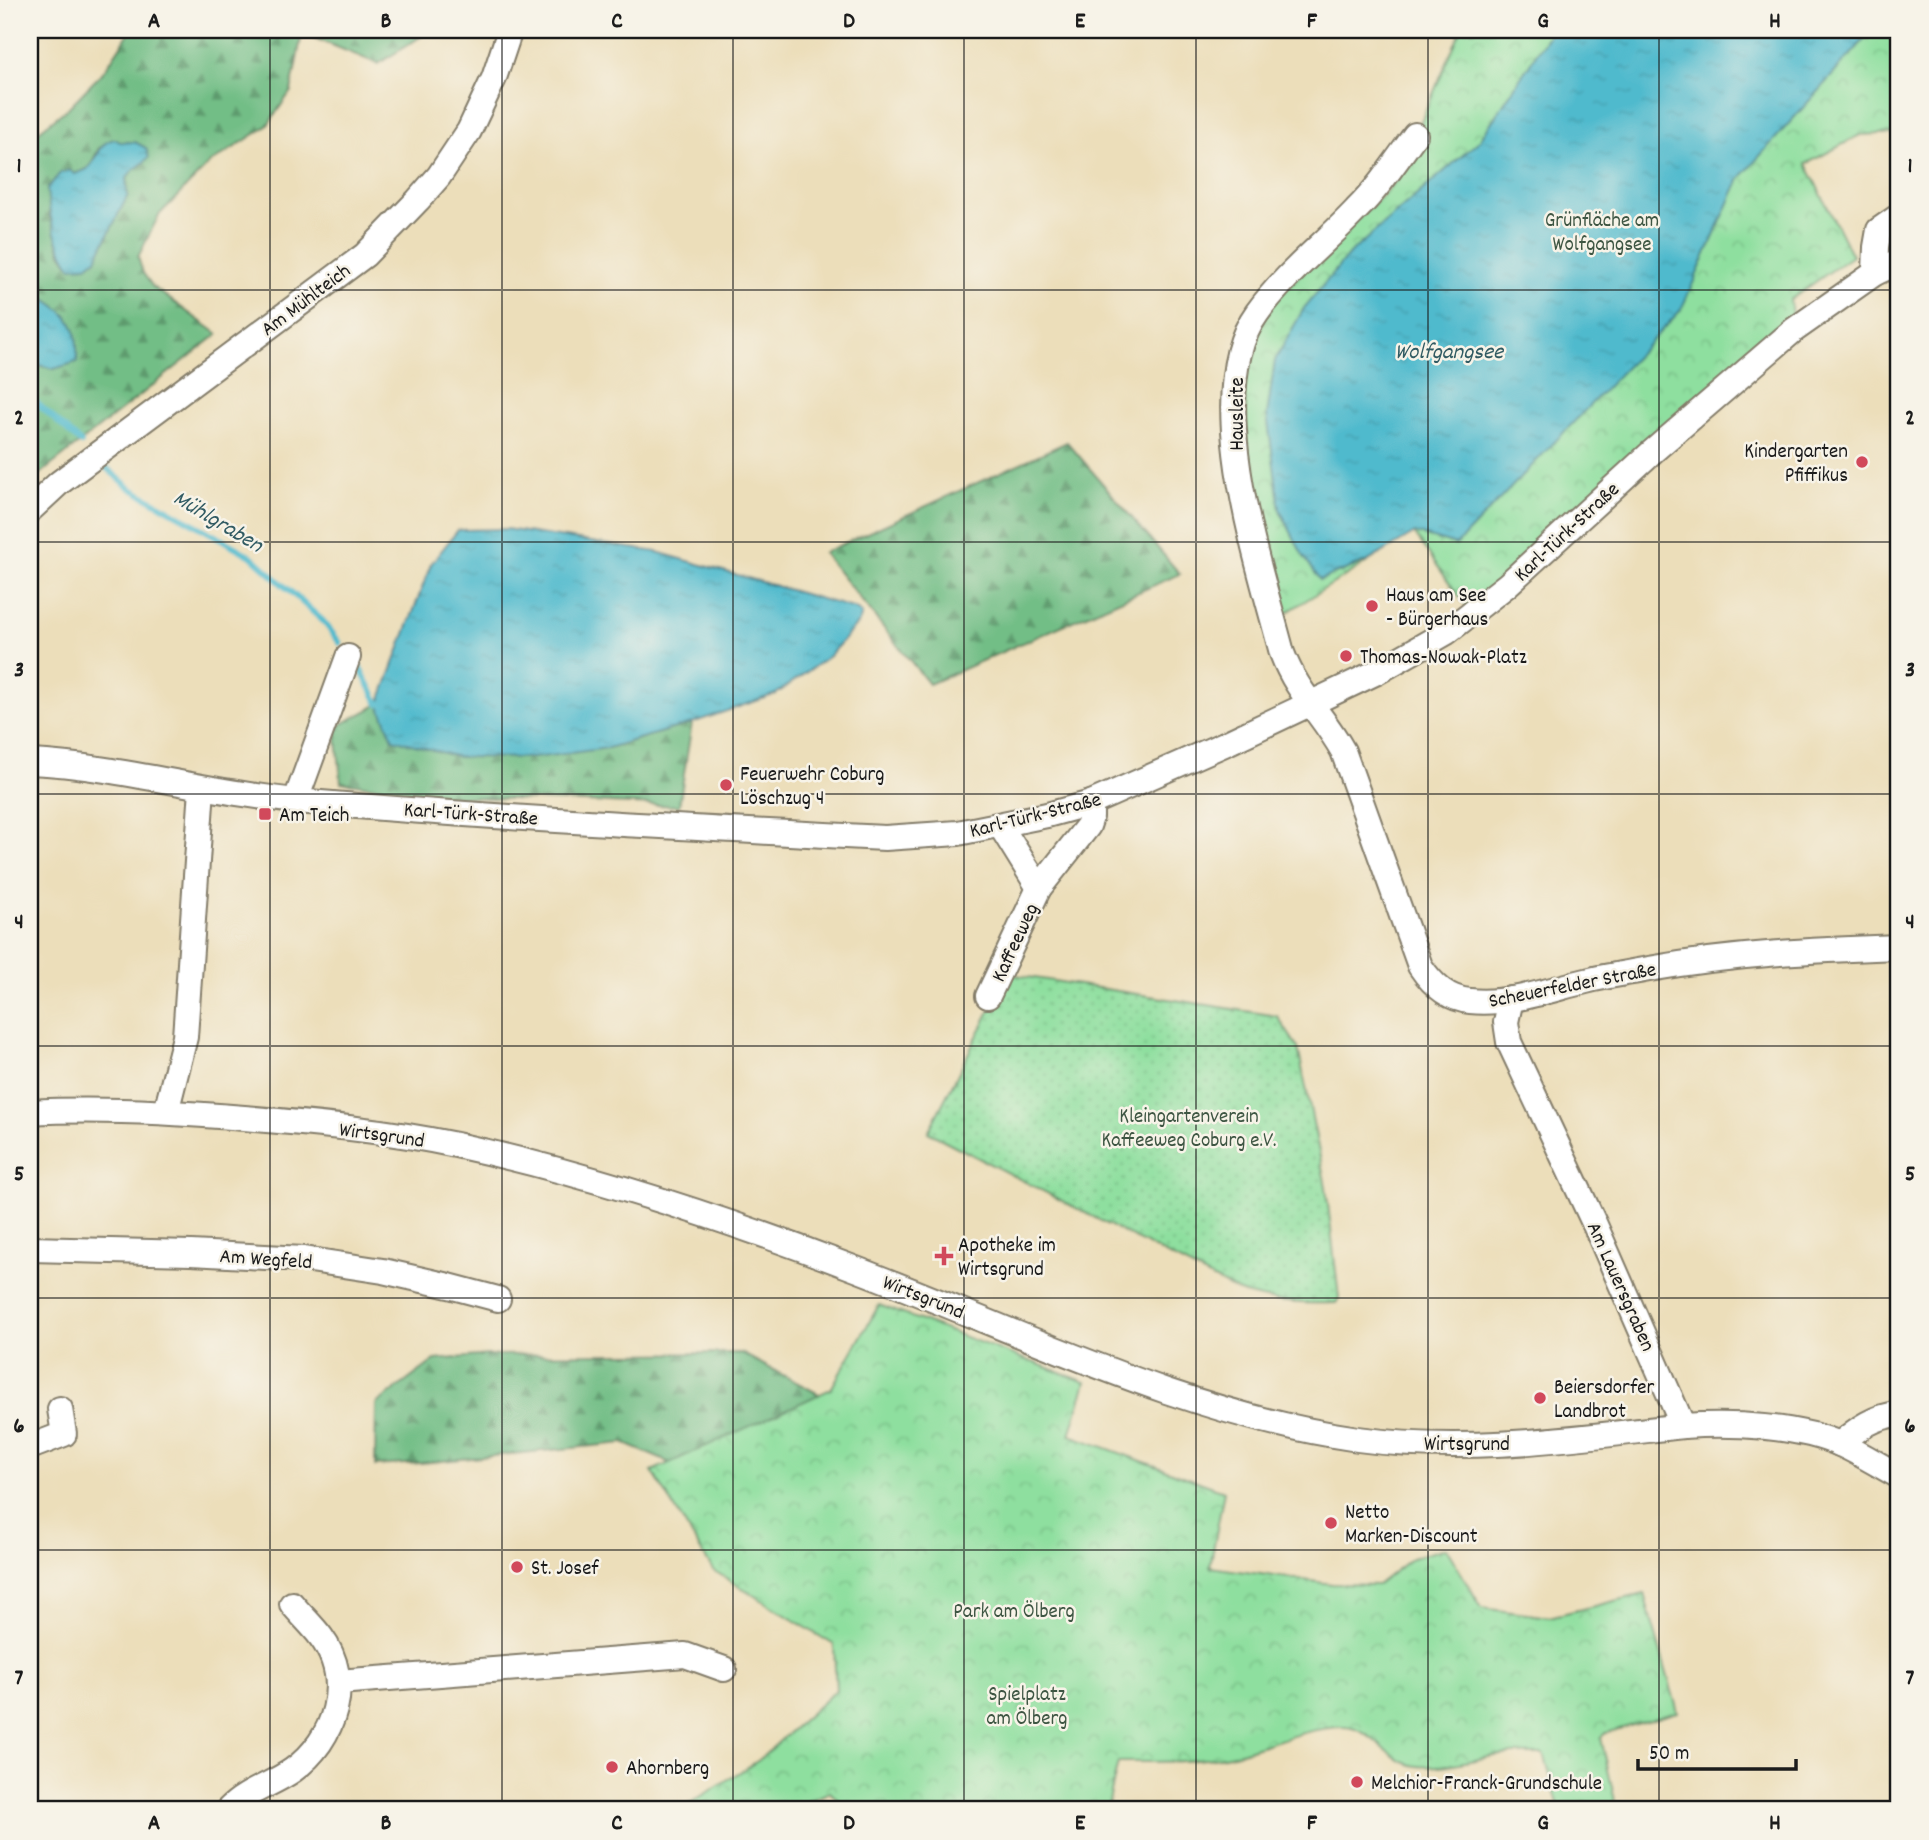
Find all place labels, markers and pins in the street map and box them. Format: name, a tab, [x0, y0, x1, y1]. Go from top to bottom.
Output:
place label: Kindergarten Pfiffikus	[1744, 438, 1848, 492]
marker: Kindergarten Pfiffikus	[1854, 454, 1870, 470]
place label: Haus am See - Bürgerhaus	[1386, 582, 1488, 636]
marker: Haus am See - Bürgerhaus	[1364, 598, 1380, 614]
place label: Thomas-Nowak-Platz	[1360, 644, 1527, 674]
marker: Thomas-Nowak-Platz	[1338, 648, 1354, 664]
place label: Feuerwehr Coburg Löschzug 4	[740, 761, 885, 815]
marker: Feuerwehr Coburg Löschzug 4	[718, 777, 734, 793]
place label: Am Teich	[279, 802, 349, 832]
marker: Am Teich	[257, 806, 273, 822]
place label: Apotheke im Wirtsgrund	[958, 1232, 1056, 1286]
marker: Apotheke im Wirtsgrund	[936, 1248, 952, 1264]
place label: Beiersdorfer Landbrot	[1554, 1374, 1655, 1428]
marker: Beiersdorfer Landbrot	[1532, 1390, 1548, 1406]
place label: Netto Marken-Discount	[1345, 1499, 1478, 1553]
marker: Netto Marken-Discount	[1323, 1515, 1339, 1531]
place label: St. Josef	[531, 1555, 599, 1585]
marker: St. Josef	[509, 1559, 525, 1575]
place label: Ahornberg	[626, 1755, 709, 1785]
marker: Ahornberg	[604, 1759, 620, 1775]
place label: Melchior-Franck-Grundschule	[1371, 1770, 1602, 1800]
marker: Melchior-Franck-Grundschule	[1349, 1774, 1365, 1790]

